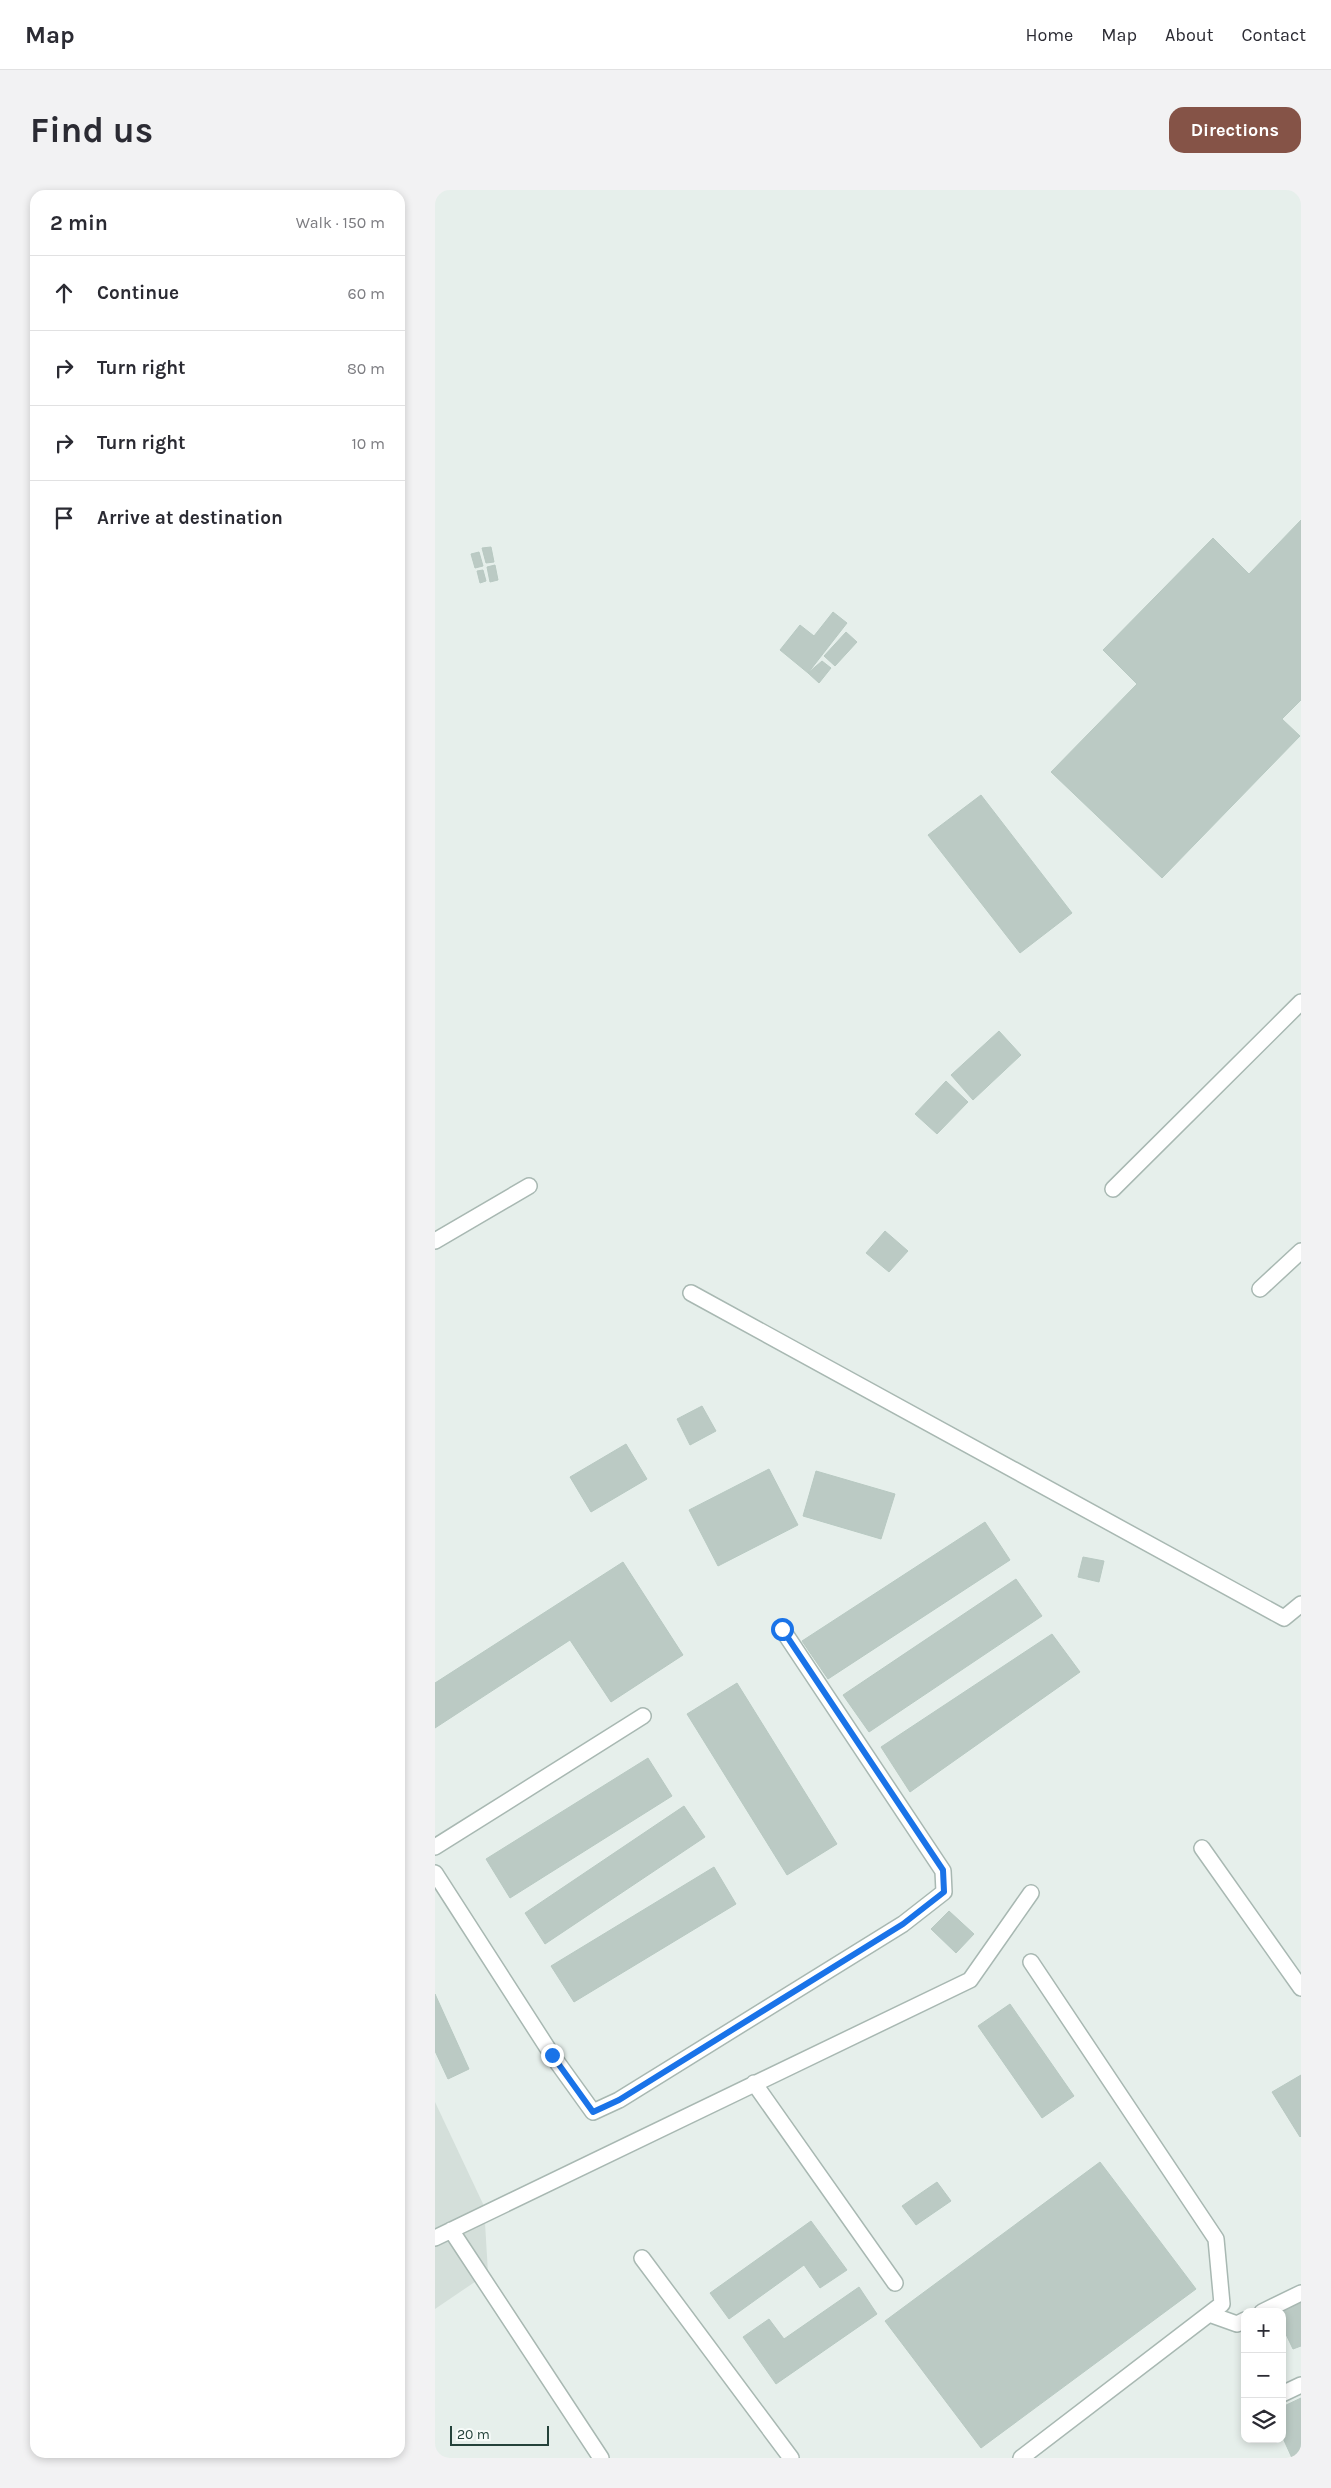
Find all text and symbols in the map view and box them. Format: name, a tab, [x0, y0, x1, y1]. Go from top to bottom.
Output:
text: Map	[25, 21, 75, 49]
text: Home	[1025, 24, 1073, 46]
text: Map	[1101, 24, 1137, 46]
text: About	[1165, 24, 1214, 46]
text: Contact	[1242, 24, 1306, 46]
button: Directions	[1169, 107, 1301, 153]
text: Find us	[30, 110, 153, 151]
text: 2 min	[50, 211, 108, 235]
text: Walk · 150 m	[296, 213, 385, 232]
icon: ahead	[50, 279, 78, 307]
text: Continue	[97, 282, 179, 304]
text: 60 m	[348, 284, 385, 303]
icon: right	[50, 354, 78, 382]
text: Turn right	[97, 357, 186, 379]
text: 80 m	[347, 359, 385, 378]
icon: right	[50, 429, 78, 457]
text: Turn right	[97, 432, 186, 454]
text: 10 m	[351, 434, 385, 453]
icon: arrive	[50, 504, 78, 532]
text: Arrive at destination	[97, 507, 283, 529]
route start	[771, 1618, 794, 1641]
route end	[541, 2044, 564, 2067]
map controls	[1241, 2308, 1286, 2443]
button: +	[1241, 2308, 1286, 2353]
button: −	[1241, 2353, 1286, 2398]
button: layers	[1241, 2398, 1286, 2443]
scale bar	[450, 2423, 549, 2446]
text: 20 m	[457, 2426, 490, 2443]

